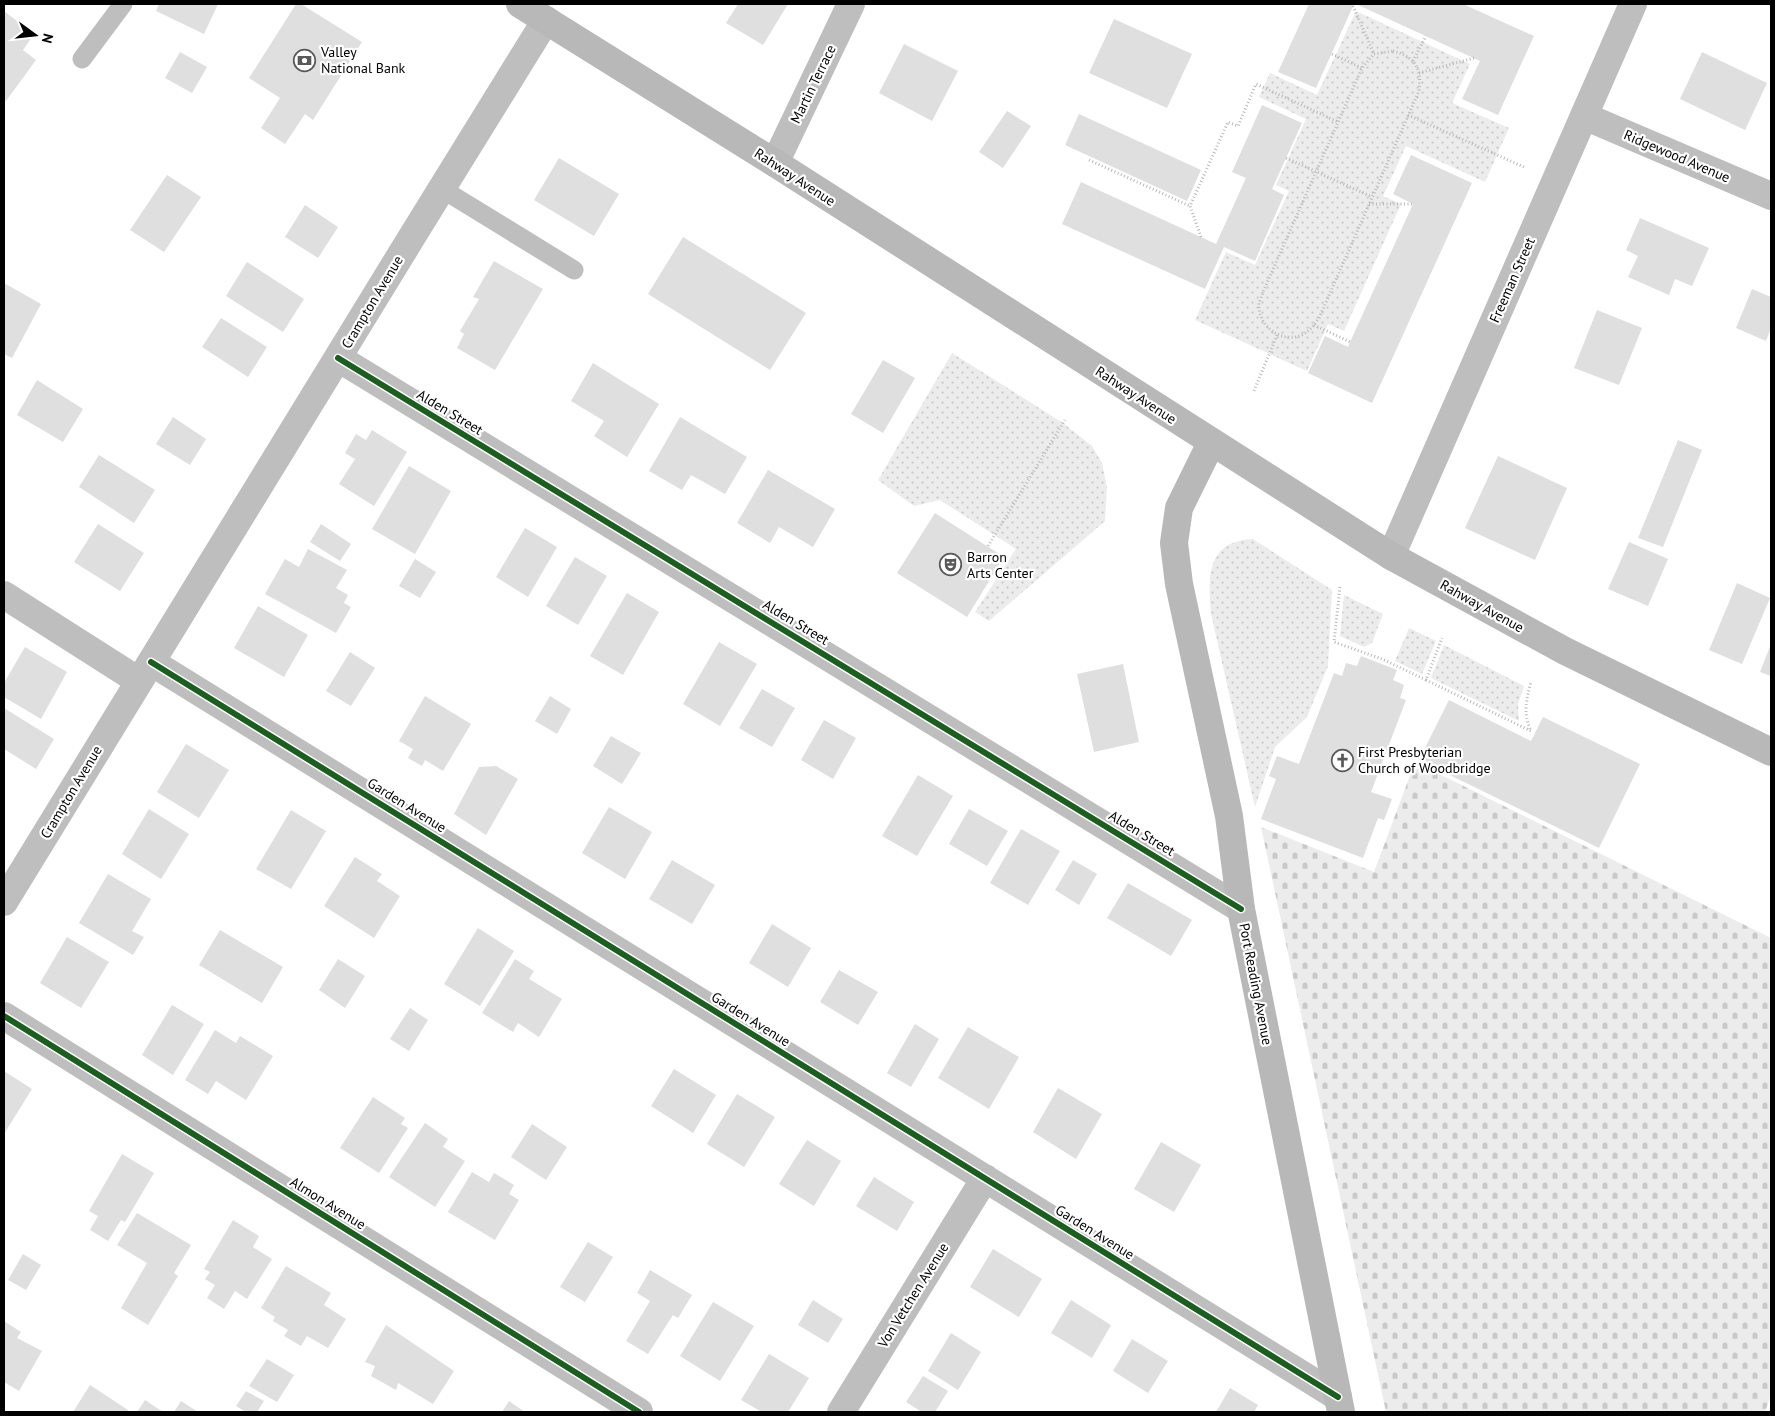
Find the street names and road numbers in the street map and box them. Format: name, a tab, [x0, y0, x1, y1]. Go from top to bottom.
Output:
street label: Martin Terrace	[786, 42, 840, 126]
street label: Ridgewood Avenue	[1621, 125, 1733, 187]
street label: Rahway Avenue	[751, 144, 839, 210]
street label: Freeman Street	[1485, 234, 1539, 325]
street label: Crampton Avenue	[337, 252, 407, 352]
street label: Rahway Avenue	[1092, 362, 1180, 428]
street label: Alden Street	[414, 385, 487, 439]
street label: Rahway Avenue	[1437, 576, 1527, 636]
street label: Alden Street	[760, 595, 833, 649]
street label: Crampton Avenue	[36, 742, 106, 842]
street label: Garden Avenue	[364, 774, 450, 836]
street label: Alden Street	[1106, 806, 1179, 860]
street label: Port Reading Avenue	[1235, 922, 1277, 1046]
street label: Garden Avenue	[708, 988, 794, 1050]
street label: Almon Avenue	[287, 1173, 369, 1233]
street label: Garden Avenue	[1052, 1201, 1138, 1263]
street label: Von Vetchen Avenue	[873, 1239, 952, 1352]

